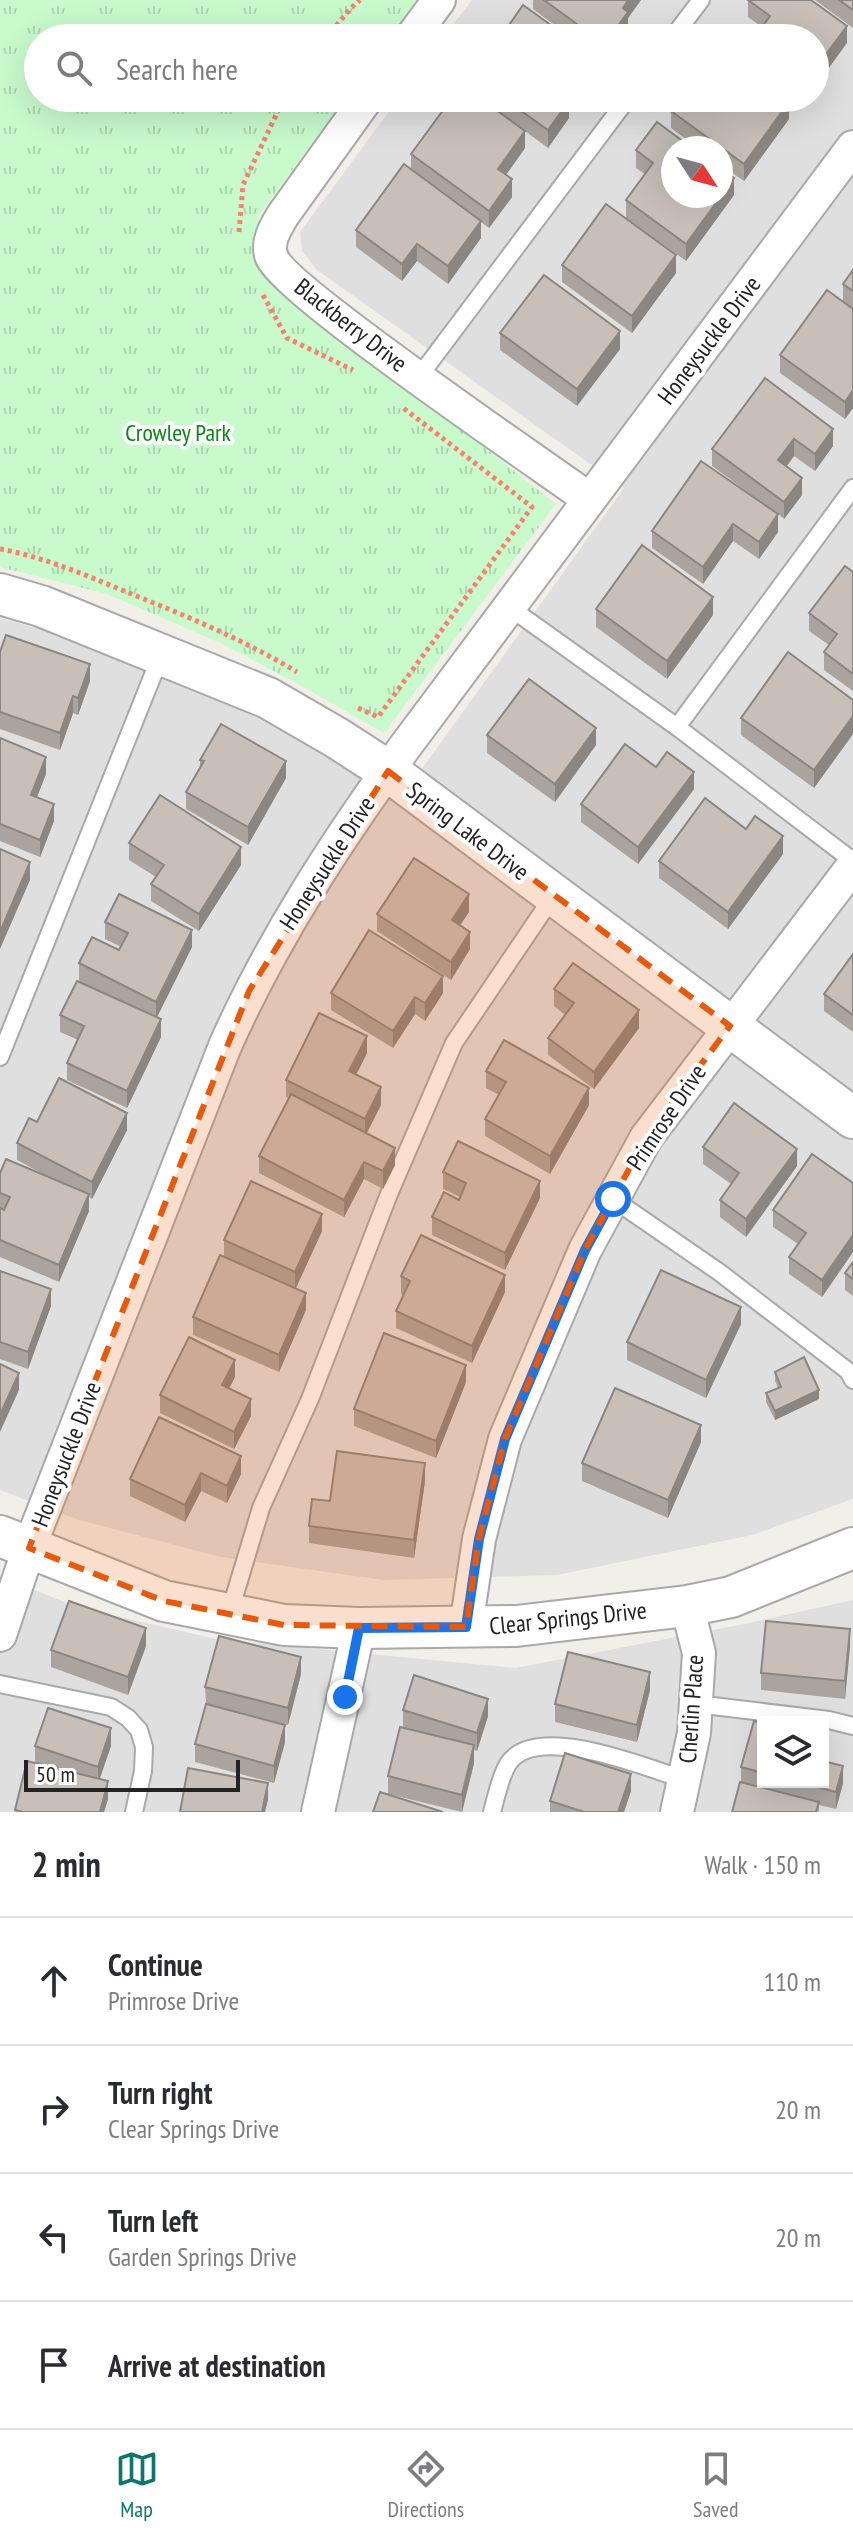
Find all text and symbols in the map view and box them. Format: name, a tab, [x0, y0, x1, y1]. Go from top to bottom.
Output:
search box	[24, 24, 829, 112]
icon: search	[52, 46, 96, 90]
text: Search here	[116, 49, 238, 88]
north arrow	[661, 136, 733, 208]
street label: Honeysuckle Drive	[651, 270, 767, 410]
street label: Blackberry Drive	[288, 271, 414, 379]
park label: Crowley Park	[125, 417, 232, 448]
street label: Spring Lake Drive	[401, 775, 535, 887]
street label: Honeysuckle Drive	[272, 790, 382, 936]
street label: Primrose Drive	[619, 1058, 713, 1176]
route start	[595, 1181, 631, 1217]
street label: Honeysuckle Drive	[24, 1377, 108, 1531]
street label: Clear Springs Drive	[488, 1594, 648, 1642]
street label: Cherlin Place	[672, 1654, 710, 1764]
route end	[327, 1679, 363, 1715]
map controls	[757, 1716, 829, 1788]
button: layers	[757, 1716, 829, 1788]
scale bar	[24, 1756, 240, 1792]
text: 50 m	[36, 1760, 75, 1788]
text: 2 min	[32, 1842, 101, 1886]
text: Walk · 150 m	[704, 1848, 821, 1881]
text: Continue	[108, 1945, 203, 1984]
icon: ahead	[32, 1959, 76, 2003]
text: 110 m	[763, 1965, 821, 1998]
text: Primrose Drive	[108, 1984, 239, 2017]
text: Turn right	[108, 2073, 212, 2112]
icon: right	[32, 2087, 76, 2131]
text: 20 m	[775, 2093, 821, 2126]
text: Clear Springs Drive	[108, 2112, 279, 2145]
text: Turn left	[108, 2201, 198, 2240]
icon: left	[32, 2215, 76, 2259]
text: 20 m	[775, 2221, 821, 2254]
text: Garden Springs Drive	[108, 2240, 297, 2273]
icon: arrive	[32, 2343, 76, 2387]
text: Arrive at destination	[108, 2346, 326, 2385]
tab: Map	[115, 2447, 159, 2523]
tab: Directions	[388, 2447, 464, 2523]
tab: Saved	[693, 2447, 738, 2523]

